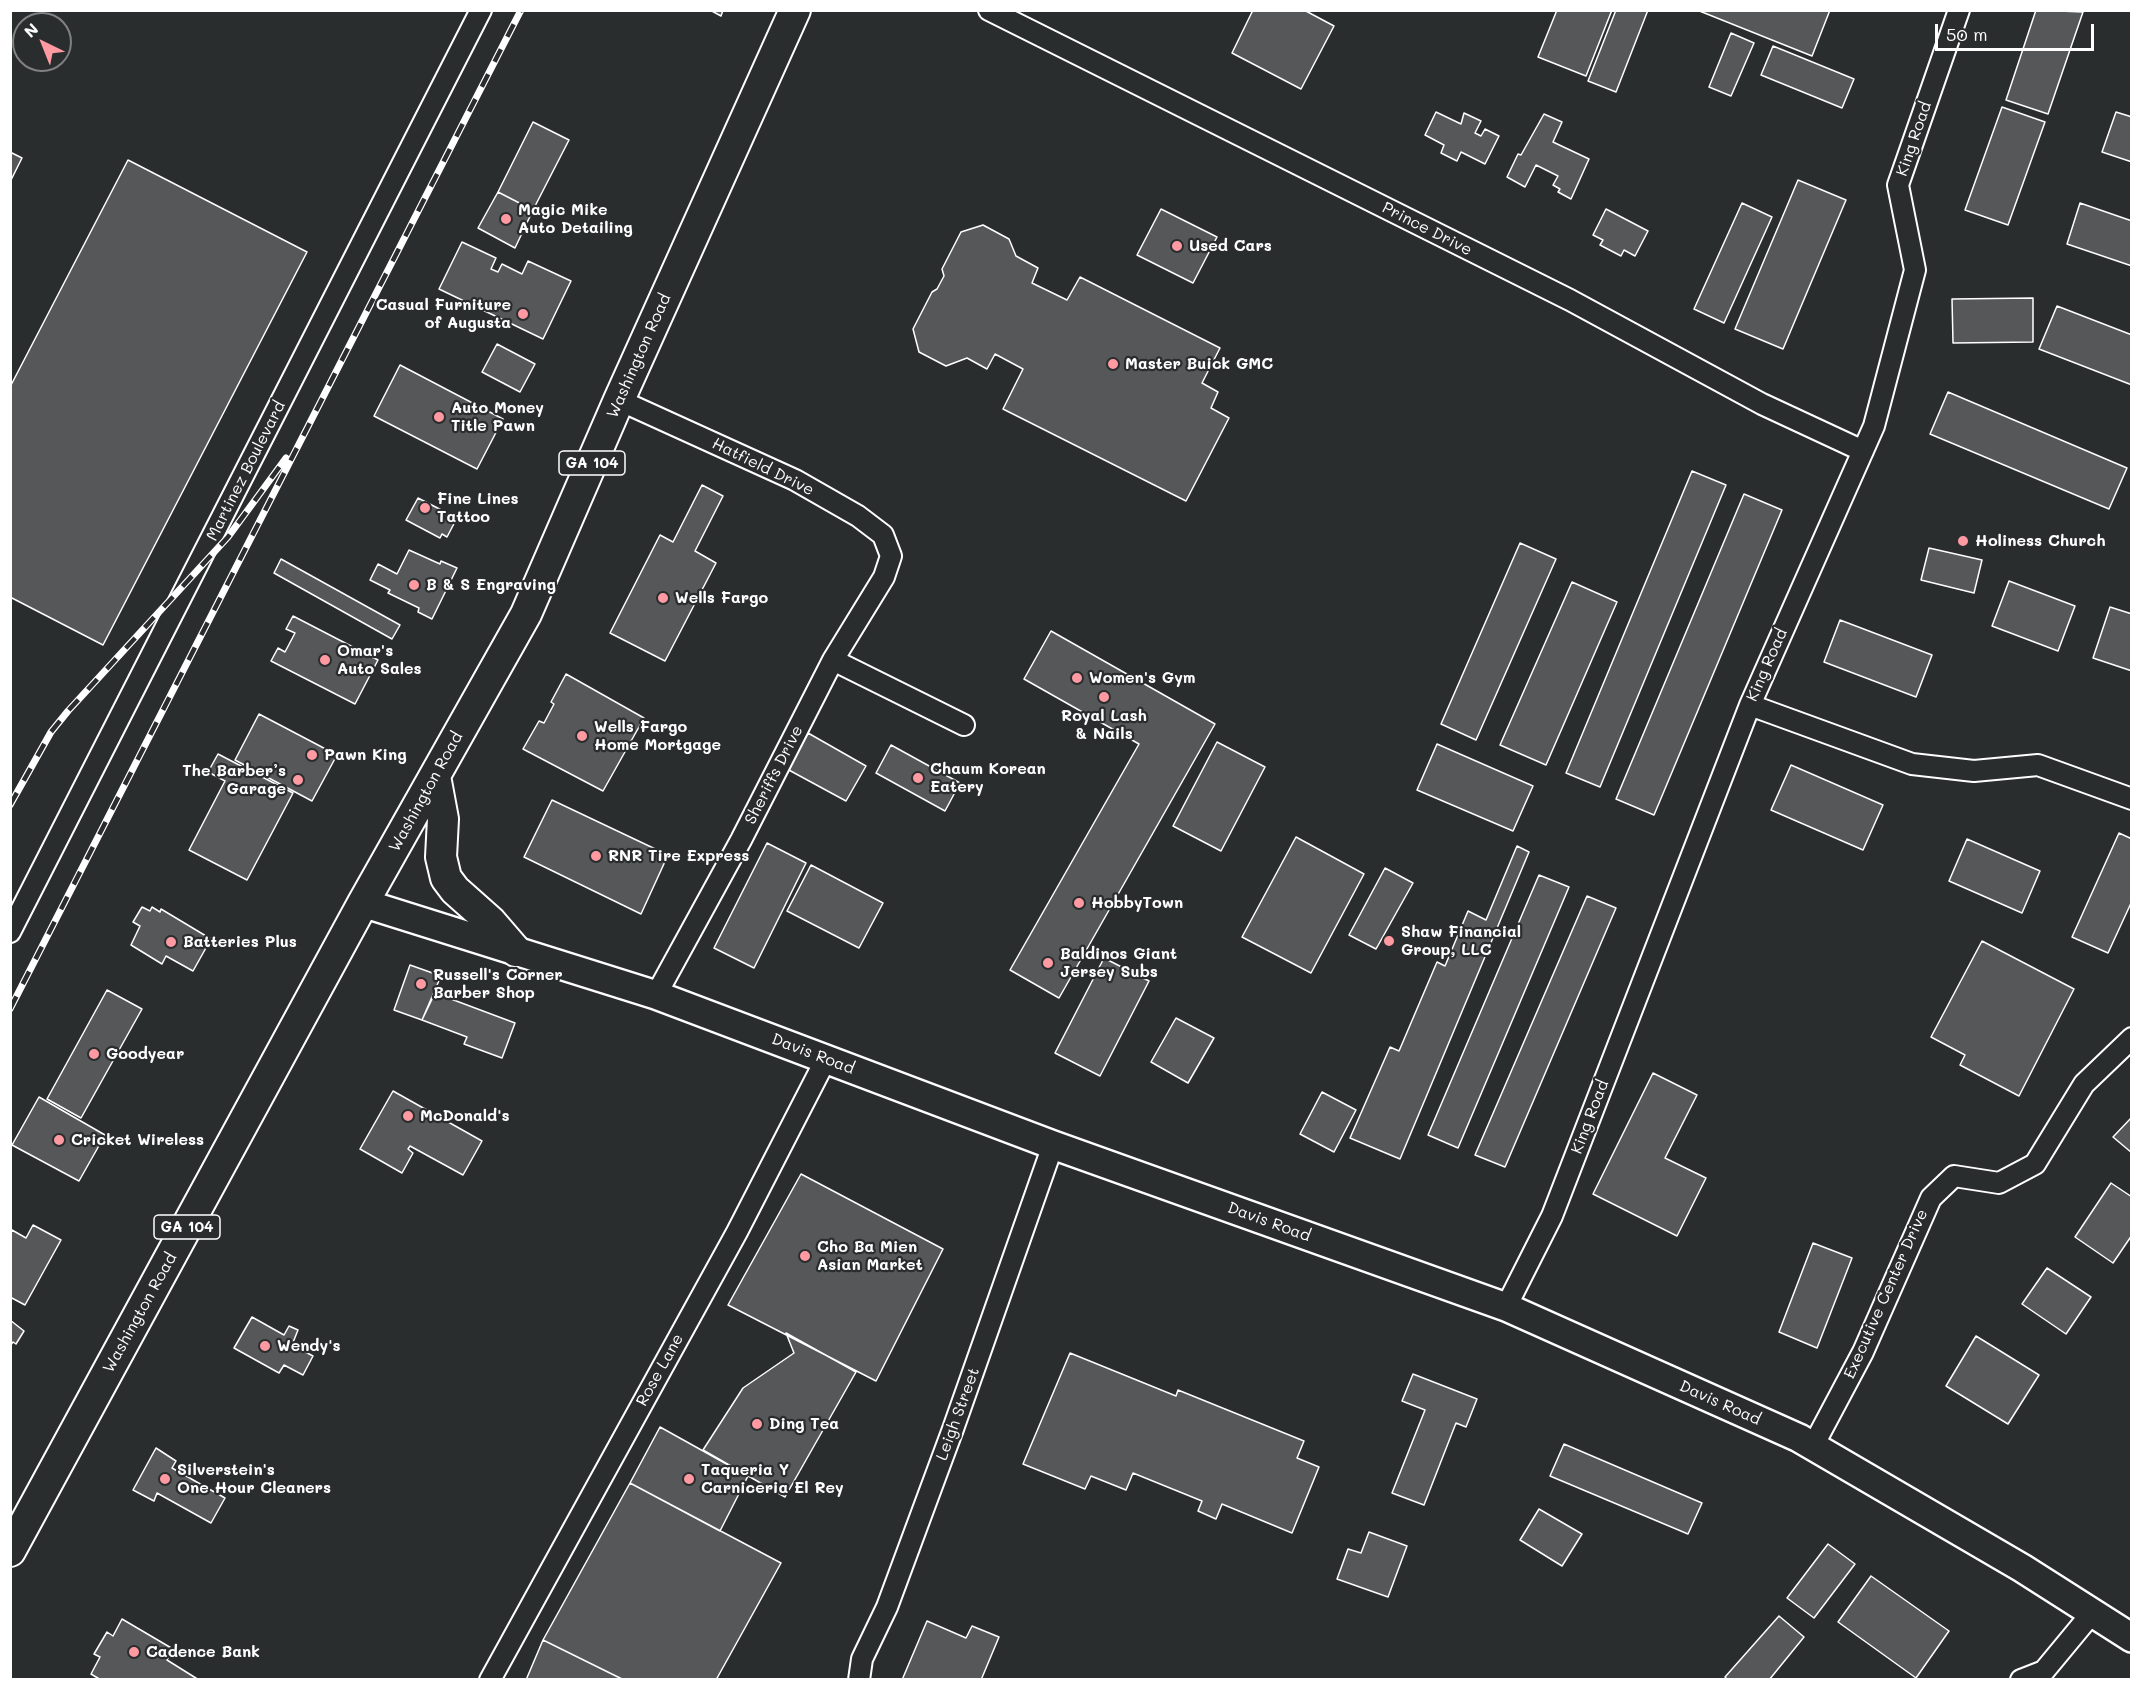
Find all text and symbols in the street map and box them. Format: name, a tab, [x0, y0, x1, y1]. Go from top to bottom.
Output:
north arrow	[12, 12, 72, 72]
scale bar	[1938, 12, 2097, 50]
text: N	[19, 18, 42, 42]
text: 50 m	[1946, 22, 1988, 46]
street label: King Road	[1892, 99, 1936, 179]
street label: Prince Drive	[1379, 198, 1475, 260]
place label: Magic Mike Auto Detailing	[518, 200, 633, 238]
marker: Magic Mike Auto Detailing	[499, 212, 513, 226]
place label: Used Cars	[1189, 236, 1272, 256]
marker: Used Cars	[1170, 239, 1184, 253]
street label: Washington Road	[603, 291, 675, 421]
place label: Casual Furniture of Augusta	[376, 295, 511, 333]
marker: Casual Furniture of Augusta	[516, 307, 530, 321]
place label: Master Buick GMC	[1125, 354, 1273, 374]
marker: Master Buick GMC	[1106, 357, 1120, 371]
street label: Martinez Boulevard	[202, 398, 290, 544]
place label: Auto Money Title Pawn	[451, 398, 544, 436]
marker: Auto Money Title Pawn	[432, 410, 446, 424]
street label: Hatfield Drive	[709, 434, 817, 500]
road number: GA 104	[559, 451, 625, 475]
place label: Fine Lines Tattoo	[437, 489, 519, 527]
marker: Fine Lines Tattoo	[418, 501, 432, 515]
place label: Holiness Church	[1975, 531, 2105, 551]
marker: Holiness Church	[1956, 534, 1970, 548]
place label: B & S Engraving	[426, 575, 556, 595]
marker: B & S Engraving	[407, 578, 421, 592]
place label: Wells Fargo	[675, 588, 768, 608]
marker: Wells Fargo	[656, 591, 670, 605]
street label: King Road	[1742, 626, 1792, 704]
place label: Omar's Auto Sales	[337, 641, 422, 679]
marker: Omar's Auto Sales	[318, 653, 332, 667]
place label: Women's Gym	[1089, 668, 1196, 688]
marker: Women's Gym	[1070, 671, 1084, 685]
marker: Royal Lash & Nails	[1097, 690, 1111, 704]
place label: Royal Lash & Nails	[1061, 706, 1147, 744]
place label: Wells Fargo Home Mortgage	[594, 717, 721, 755]
street label: Sheriffs Drive	[741, 722, 807, 828]
street label: Washington Road	[385, 729, 467, 855]
marker: Wells Fargo Home Mortgage	[575, 729, 589, 743]
place label: Pawn King	[324, 745, 407, 765]
marker: Pawn King	[305, 748, 319, 762]
place label: Chaum Korean Eatery	[930, 759, 1046, 797]
place label: The Barber’s Garage	[182, 761, 286, 799]
marker: Chaum Korean Eatery	[911, 771, 925, 785]
marker: The Barber’s Garage	[291, 773, 305, 787]
place label: RNR Tire Express	[608, 846, 749, 866]
marker: RNR Tire Express	[589, 849, 603, 863]
place label: HobbyTown	[1091, 893, 1183, 913]
marker: HobbyTown	[1072, 896, 1086, 910]
place label: Shaw Financial Group, LLC	[1401, 922, 1521, 960]
place label: Batteries Plus	[183, 932, 297, 952]
marker: Shaw Financial Group, LLC	[1382, 934, 1396, 948]
marker: Batteries Plus	[164, 935, 178, 949]
place label: Baldinos Giant Jersey Subs	[1060, 944, 1177, 982]
marker: Baldinos Giant Jersey Subs	[1041, 956, 1055, 970]
place label: Russell's Corner Barber Shop	[433, 965, 563, 1003]
marker: Russell's Corner Barber Shop	[414, 977, 428, 991]
street label: Davis Road	[769, 1029, 857, 1079]
place label: Goodyear	[106, 1044, 184, 1064]
marker: Goodyear	[87, 1047, 101, 1061]
street label: King Road	[1567, 1077, 1613, 1157]
place label: McDonald's	[420, 1106, 509, 1126]
marker: McDonald's	[401, 1109, 415, 1123]
place label: Cricket Wireless	[71, 1130, 204, 1150]
marker: Cricket Wireless	[52, 1133, 66, 1147]
street label: Davis Road	[1225, 1198, 1313, 1246]
street label: Executive Center Drive	[1840, 1206, 1932, 1382]
road number: GA 104	[154, 1215, 220, 1239]
place label: Cho Ba Mien Asian Market	[817, 1237, 923, 1275]
marker: Cho Ba Mien Asian Market	[798, 1249, 812, 1263]
street label: Washington Road	[99, 1250, 181, 1376]
street label: Rose Lane	[632, 1330, 688, 1410]
place label: Wendy's	[277, 1336, 340, 1356]
marker: Wendy's	[258, 1339, 272, 1353]
street label: Leigh Street	[932, 1365, 984, 1463]
street label: Davis Road	[1676, 1377, 1764, 1429]
place label: Ding Tea	[769, 1414, 839, 1434]
marker: Ding Tea	[750, 1417, 764, 1431]
place label: Silverstein's One Hour Cleaners	[177, 1460, 331, 1498]
place label: Taqueria Y Carniceria El Rey	[701, 1460, 844, 1498]
marker: Silverstein's One Hour Cleaners	[158, 1472, 172, 1486]
marker: Taqueria Y Carniceria El Rey	[682, 1472, 696, 1486]
place label: Cadence Bank	[146, 1642, 260, 1662]
marker: Cadence Bank	[127, 1645, 141, 1659]

